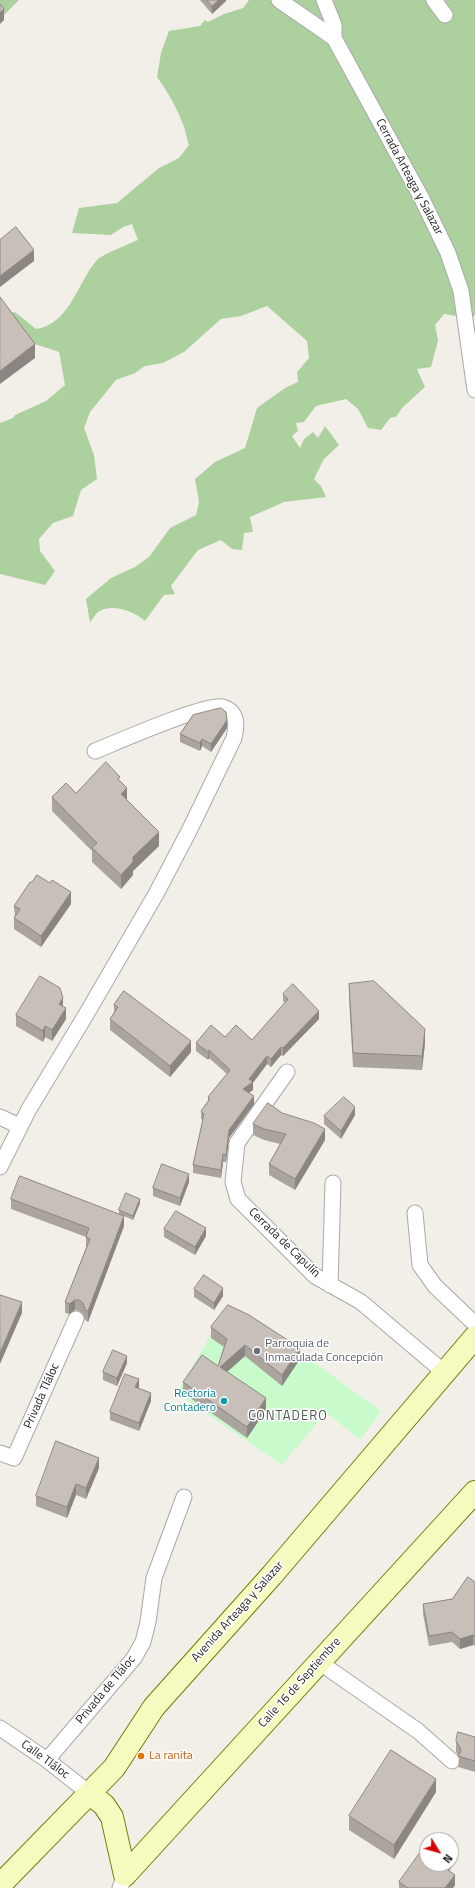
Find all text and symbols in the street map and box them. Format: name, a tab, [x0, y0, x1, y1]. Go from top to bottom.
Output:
street label: Cerrada Arteaga y Salazar	[372, 116, 446, 238]
street label: Cerrada de Capulín	[245, 1205, 323, 1281]
place label: Parroquia de Inmaculada Concepción	[265, 1337, 383, 1365]
marker: Parroquia de Inmaculada Concepción	[252, 1346, 262, 1356]
street label: Privada Tláloc	[21, 1361, 63, 1431]
place label: Rectoria Contadero	[164, 1387, 216, 1415]
marker: Rectoria Contadero	[219, 1396, 229, 1406]
district label: CONTADERO	[248, 1409, 328, 1425]
street label: Avenida Arteaga y Salazar	[189, 1559, 287, 1665]
street label: Calle 16 de Septiembre	[256, 1635, 344, 1731]
street label: Privada de Tláloc	[73, 1653, 139, 1727]
street label: Calle Tláloc	[18, 1738, 72, 1782]
place label: La ranita	[149, 1749, 193, 1763]
marker: La ranita	[136, 1751, 146, 1761]
north arrow	[419, 1832, 459, 1872]
text: N	[439, 1851, 456, 1866]

